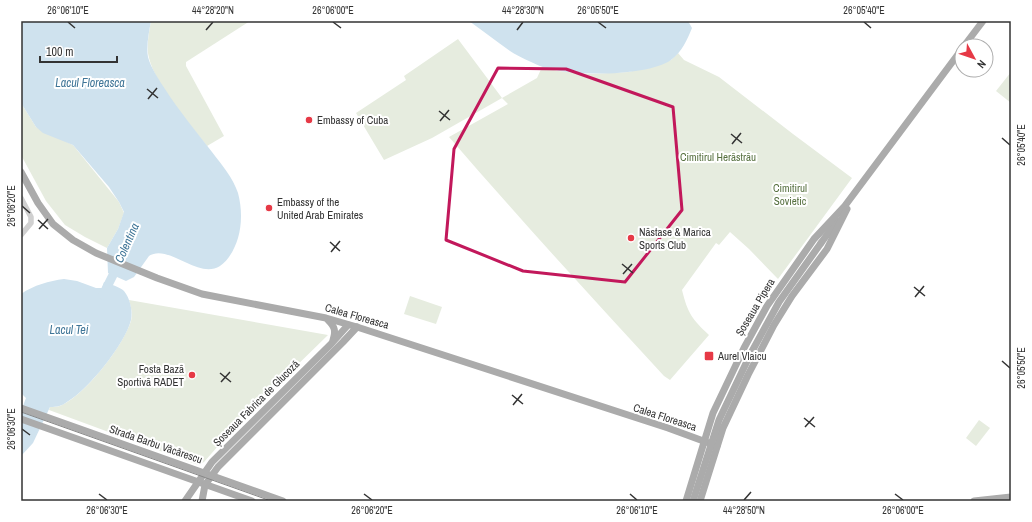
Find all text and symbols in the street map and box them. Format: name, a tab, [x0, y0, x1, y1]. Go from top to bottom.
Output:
text: 26°06'10"E	[47, 4, 89, 17]
text: 44°28'20"N	[192, 4, 234, 17]
text: 26°06'00"E	[312, 4, 354, 17]
text: 44°28'30"N	[502, 4, 544, 17]
text: 26°05'50"E	[577, 4, 619, 17]
text: 26°05'40"E	[843, 4, 885, 17]
scale bar	[40, 38, 117, 64]
north arrow	[954, 38, 994, 78]
text: 100 m	[46, 44, 73, 60]
text: N	[974, 57, 989, 71]
water label: Lacul Floreasca	[55, 75, 125, 91]
place label: Embassy of Cuba	[317, 113, 388, 127]
marker: Embassy of Cuba	[304, 115, 314, 125]
text: 26°05'40"E	[1015, 124, 1028, 166]
park label: Cimitirul Herăstrău	[680, 150, 756, 164]
park label: Cimitirul Sovietic	[773, 181, 807, 208]
text: 26°06'20"E	[5, 185, 18, 227]
place label: Embassy of the United Arab Emirates	[277, 195, 364, 222]
marker: Embassy of the United Arab Emirates	[264, 203, 274, 213]
water label: Colentina	[111, 220, 143, 265]
place label: Năstase & Marica Sports Club	[639, 225, 711, 252]
marker: Năstase & Marica Sports Club	[626, 233, 636, 243]
street label: Șoseaua Pipera	[732, 276, 778, 338]
street label: Calea Floreasca	[324, 300, 390, 332]
water label: Lacul Tei	[50, 322, 89, 338]
text: 26°05'50"E	[1015, 347, 1028, 389]
place label: Aurel Vlaicu	[717, 349, 767, 363]
marker: Aurel Vlaicu	[703, 350, 715, 362]
street label: Șoseaua Fabrica de Glucoză	[210, 357, 302, 449]
place label: Fosta Bază Sportivă RADET	[117, 362, 184, 389]
marker: Fosta Bază Sportivă RADET	[187, 370, 197, 380]
street label: Calea Floreasca	[632, 400, 698, 434]
text: 26°06'30"E	[5, 408, 18, 450]
street label: Strada Barbu Văcărescu	[108, 421, 204, 467]
text: 26°06'30"E	[86, 504, 128, 517]
text: 26°06'20"E	[351, 504, 393, 517]
text: 26°06'10"E	[616, 504, 658, 517]
text: 44°28'50"N	[723, 504, 765, 517]
text: 26°06'00"E	[882, 504, 924, 517]

